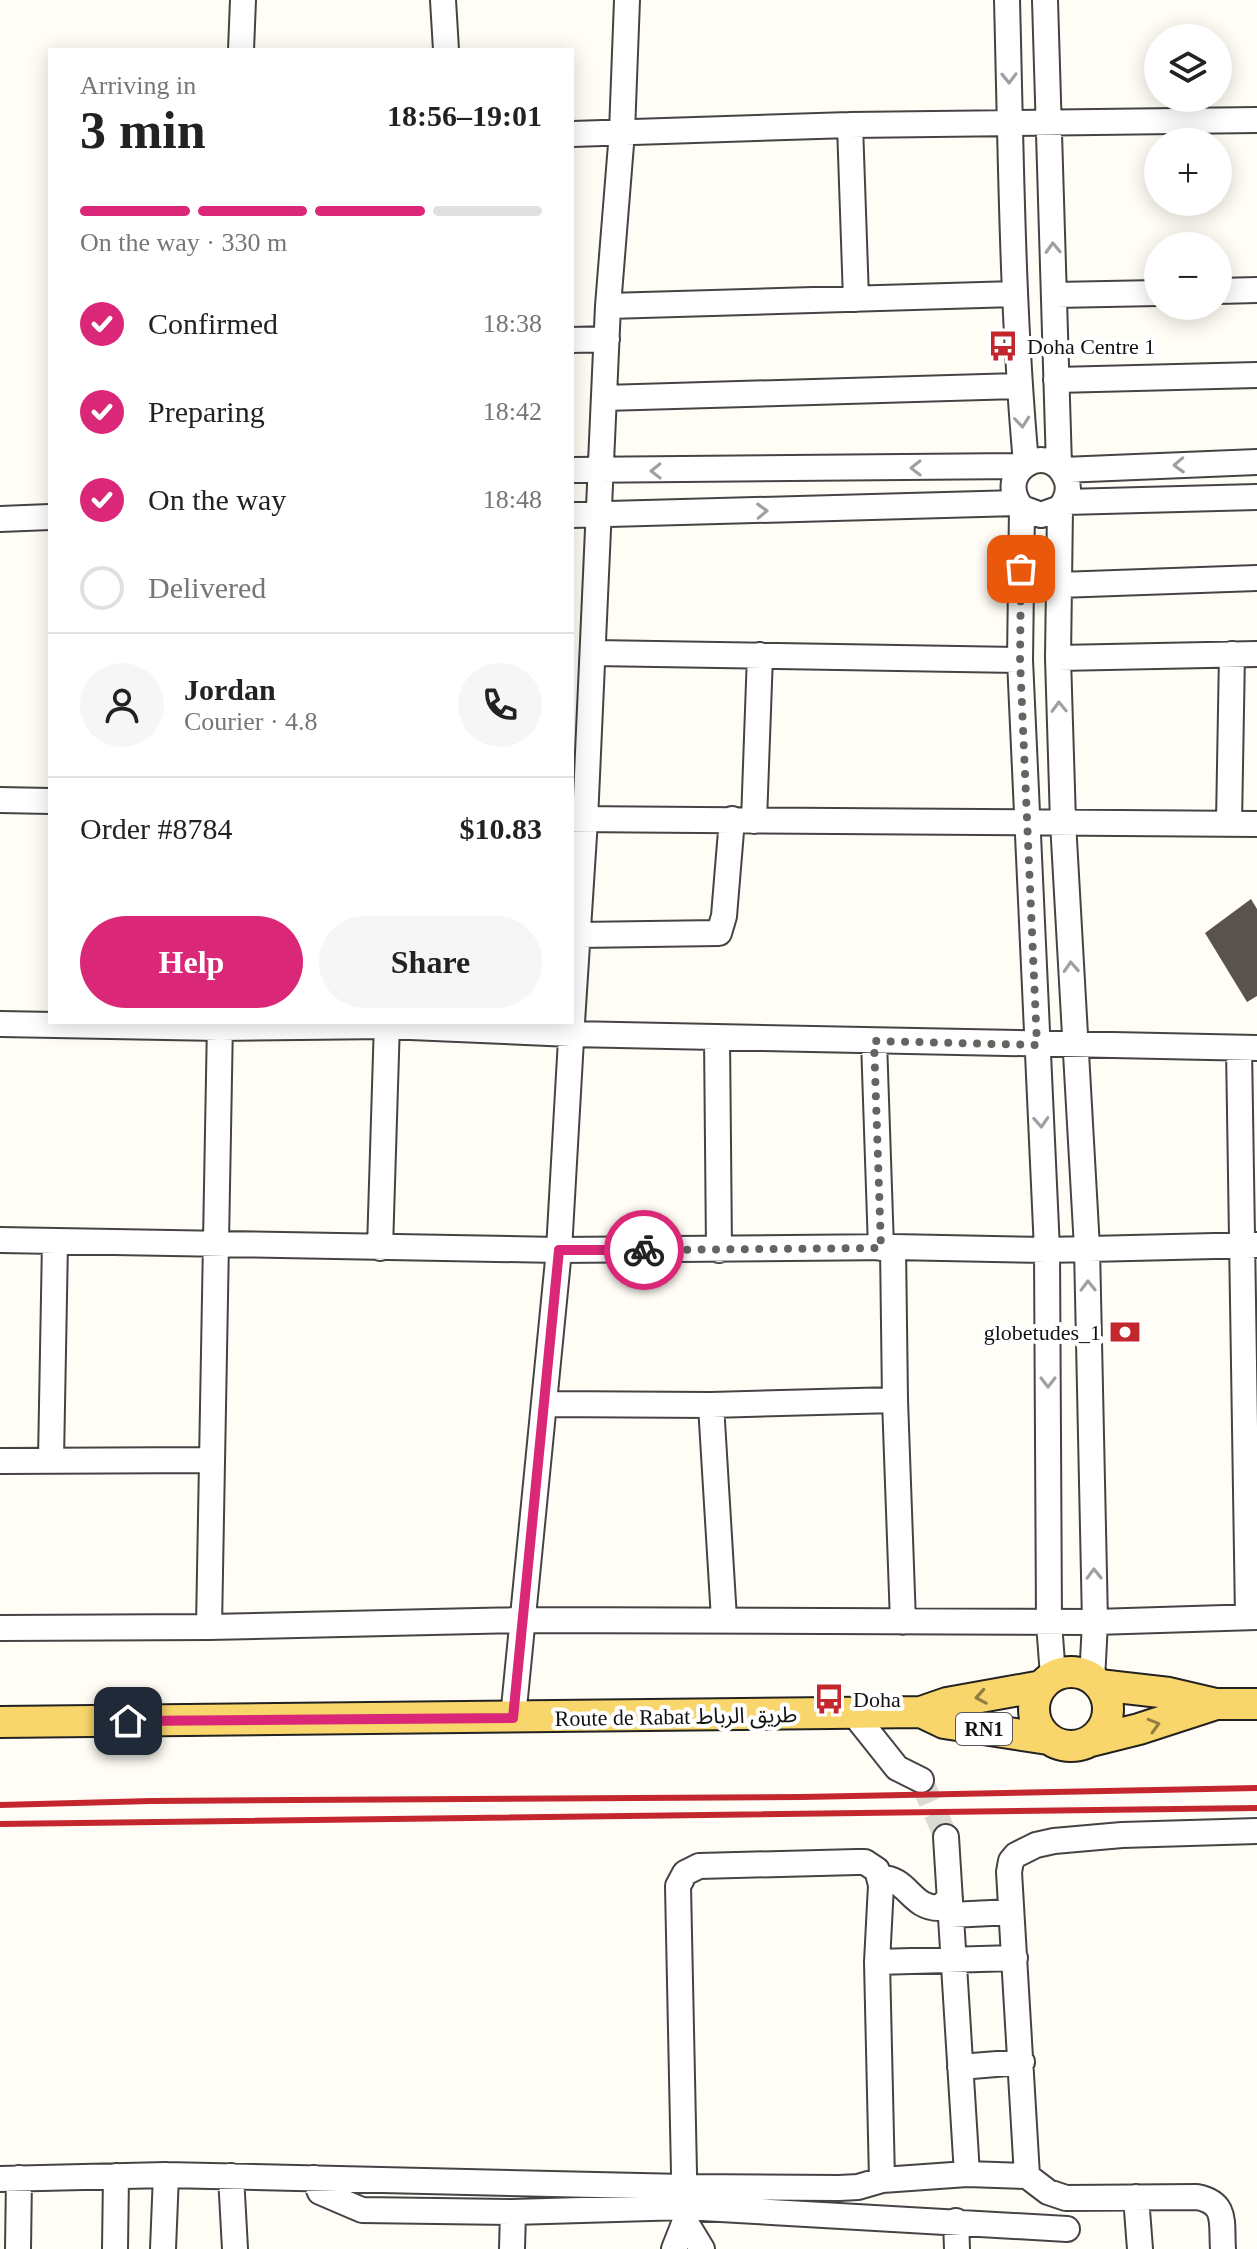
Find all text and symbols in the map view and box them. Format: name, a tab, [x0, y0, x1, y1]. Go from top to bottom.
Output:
map controls	[1144, 24, 1232, 320]
button: layers	[1144, 24, 1232, 112]
text: Arriving in	[80, 71, 196, 100]
one-way arrow	[1000, 72, 1018, 85]
text: 18:56–19:01	[387, 99, 542, 132]
text: 3 min	[80, 102, 206, 159]
button: +	[1144, 128, 1232, 216]
text: On the way · 330 m	[80, 228, 287, 257]
button: −	[1144, 232, 1232, 320]
one-way arrow	[1045, 241, 1062, 254]
icon: check	[80, 302, 124, 346]
text: Confirmed	[148, 307, 278, 340]
text: 18:38	[483, 309, 542, 338]
bus stop icon: Doha Centre 1	[986, 329, 1020, 363]
place label: Doha Centre 1	[1027, 334, 1155, 359]
icon: check	[80, 390, 124, 434]
text: Preparing	[148, 395, 265, 428]
text: 18:42	[483, 397, 542, 426]
one-way arrow	[1014, 416, 1031, 429]
one-way arrow	[1172, 456, 1185, 473]
one-way arrow	[909, 459, 922, 476]
one-way arrow	[649, 462, 662, 479]
icon: check	[80, 478, 124, 522]
text: On the way	[148, 483, 286, 516]
text: 18:48	[483, 485, 542, 514]
one-way arrow	[756, 502, 769, 519]
pin	[987, 535, 1055, 603]
icon: bag	[999, 547, 1043, 591]
text: Delivered	[148, 571, 266, 604]
button: person	[80, 663, 164, 747]
button: phone	[458, 663, 542, 747]
text: Jordan	[184, 673, 276, 706]
one-way arrow	[1051, 700, 1068, 713]
text: Courier · 4.8	[184, 707, 318, 736]
text: Order #8784	[80, 812, 232, 845]
text: $10.83	[460, 812, 542, 845]
button: Help	[80, 916, 303, 1008]
button: Share	[319, 916, 542, 1008]
one-way arrow	[1062, 960, 1079, 973]
one-way arrow	[1032, 1116, 1049, 1129]
courier	[604, 1210, 684, 1290]
icon: bike	[622, 1228, 666, 1272]
one-way arrow	[1079, 1279, 1097, 1292]
bank icon: globetudes_1	[1108, 1315, 1142, 1349]
place label: globetudes_1	[984, 1320, 1101, 1345]
one-way arrow	[1039, 1376, 1056, 1389]
one-way arrow	[1085, 1567, 1103, 1580]
bus stop icon: Doha	[812, 1682, 846, 1716]
pin	[94, 1687, 162, 1755]
place label: Doha	[853, 1687, 901, 1712]
one-way arrow	[974, 1688, 988, 1705]
icon: home	[106, 1699, 150, 1743]
street label: Route de Rabat طريق الرباط	[555, 1702, 798, 1732]
road number: RN1	[956, 1713, 1012, 1745]
one-way arrow	[1147, 1718, 1161, 1734]

